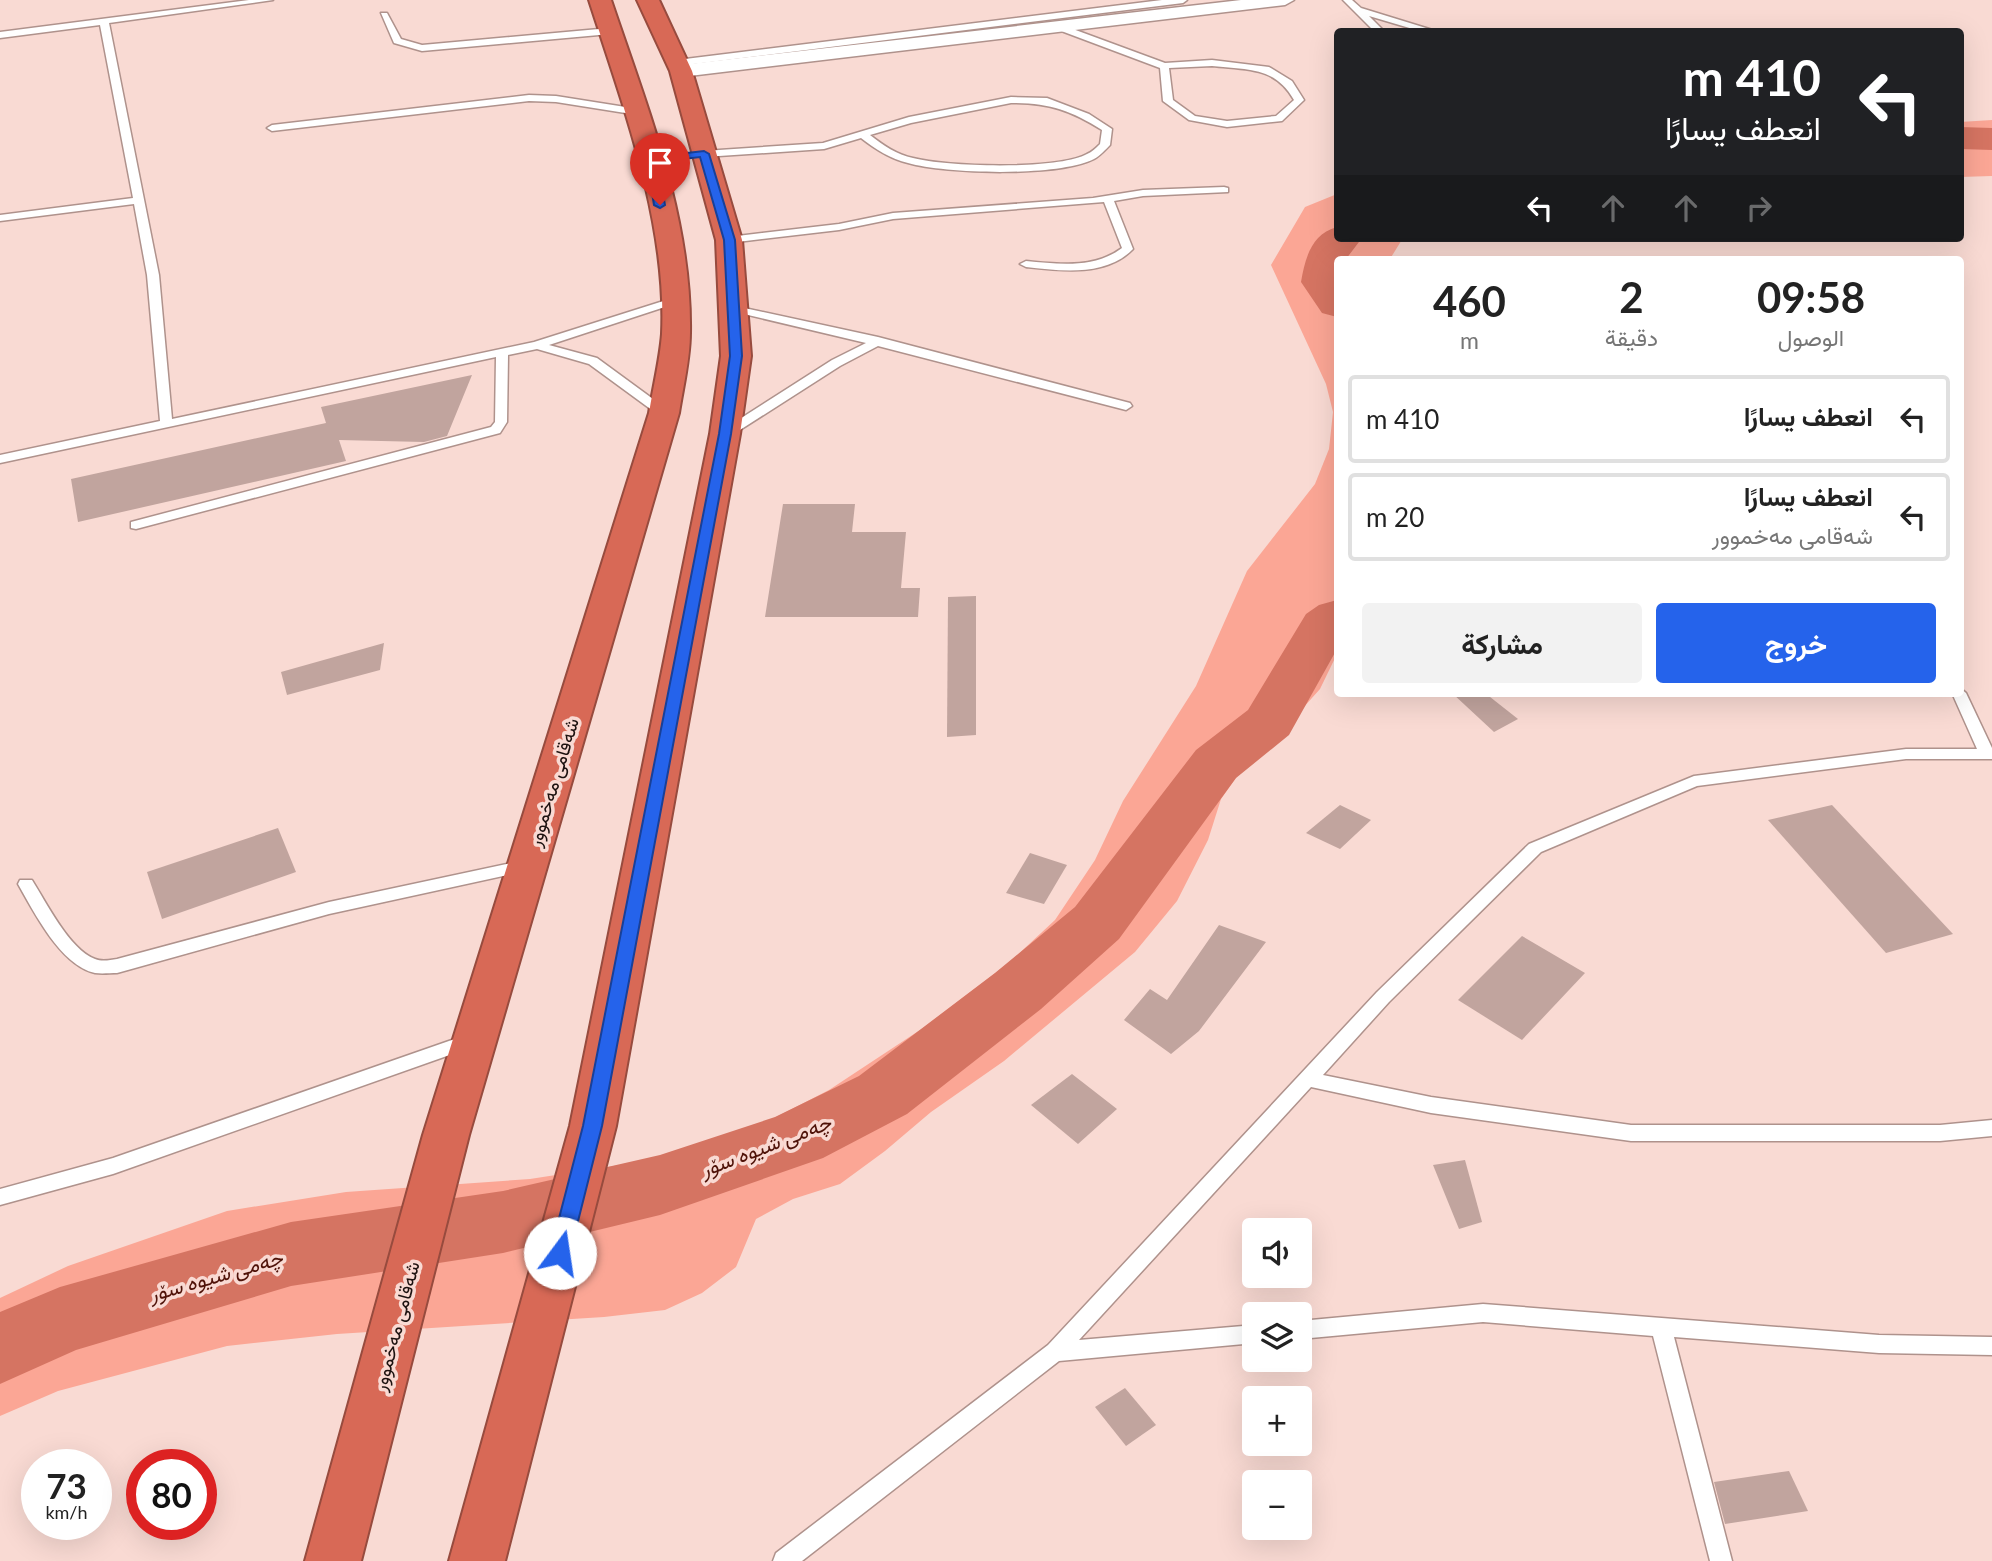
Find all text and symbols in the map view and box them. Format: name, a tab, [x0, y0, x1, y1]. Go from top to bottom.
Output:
text: 410 m	[1683, 48, 1821, 106]
icon: left	[1845, 56, 1936, 147]
text: انعطف يسارًا	[1665, 108, 1821, 147]
pin	[630, 133, 690, 205]
icon: arrive	[641, 144, 679, 182]
icon: left	[1521, 189, 1559, 227]
icon: ahead	[1594, 189, 1632, 227]
icon: ahead	[1667, 189, 1705, 227]
icon: right	[1740, 189, 1778, 227]
text: 2	[1619, 272, 1644, 322]
text: 09:58	[1757, 272, 1865, 322]
text: 460	[1433, 276, 1506, 326]
text: دقيقة	[1605, 323, 1658, 351]
text: الوصول	[1778, 323, 1844, 351]
text: m	[1460, 326, 1479, 354]
text: انعطف يسارًا	[1744, 400, 1873, 432]
icon: left	[1894, 400, 1932, 438]
text: 410 m	[1366, 403, 1439, 435]
text: انعطف يسارًا	[1744, 480, 1873, 512]
icon: left	[1894, 498, 1932, 536]
text: 20 m	[1366, 501, 1424, 533]
text: شەقامی مەخموور	[1712, 521, 1873, 549]
button: مشاركة	[1362, 603, 1642, 683]
button: خروج	[1656, 603, 1936, 683]
street label: شەقامی مەخموور	[522, 715, 584, 850]
water label: چەمی شیوە سۆر	[695, 1108, 836, 1184]
position arrow	[523, 1216, 597, 1290]
map controls	[1242, 1218, 1312, 1540]
button: sound	[1242, 1218, 1312, 1288]
water label: چەمی شیوە سۆر	[144, 1243, 287, 1309]
street label: شەقامی مەخموور	[367, 1259, 425, 1394]
button: layers	[1242, 1302, 1312, 1372]
button: +	[1242, 1386, 1312, 1456]
speed limit sign: 80	[126, 1449, 217, 1540]
text: 73	[46, 1464, 87, 1506]
button: −	[1242, 1470, 1312, 1540]
text: km/h	[45, 1501, 88, 1523]

